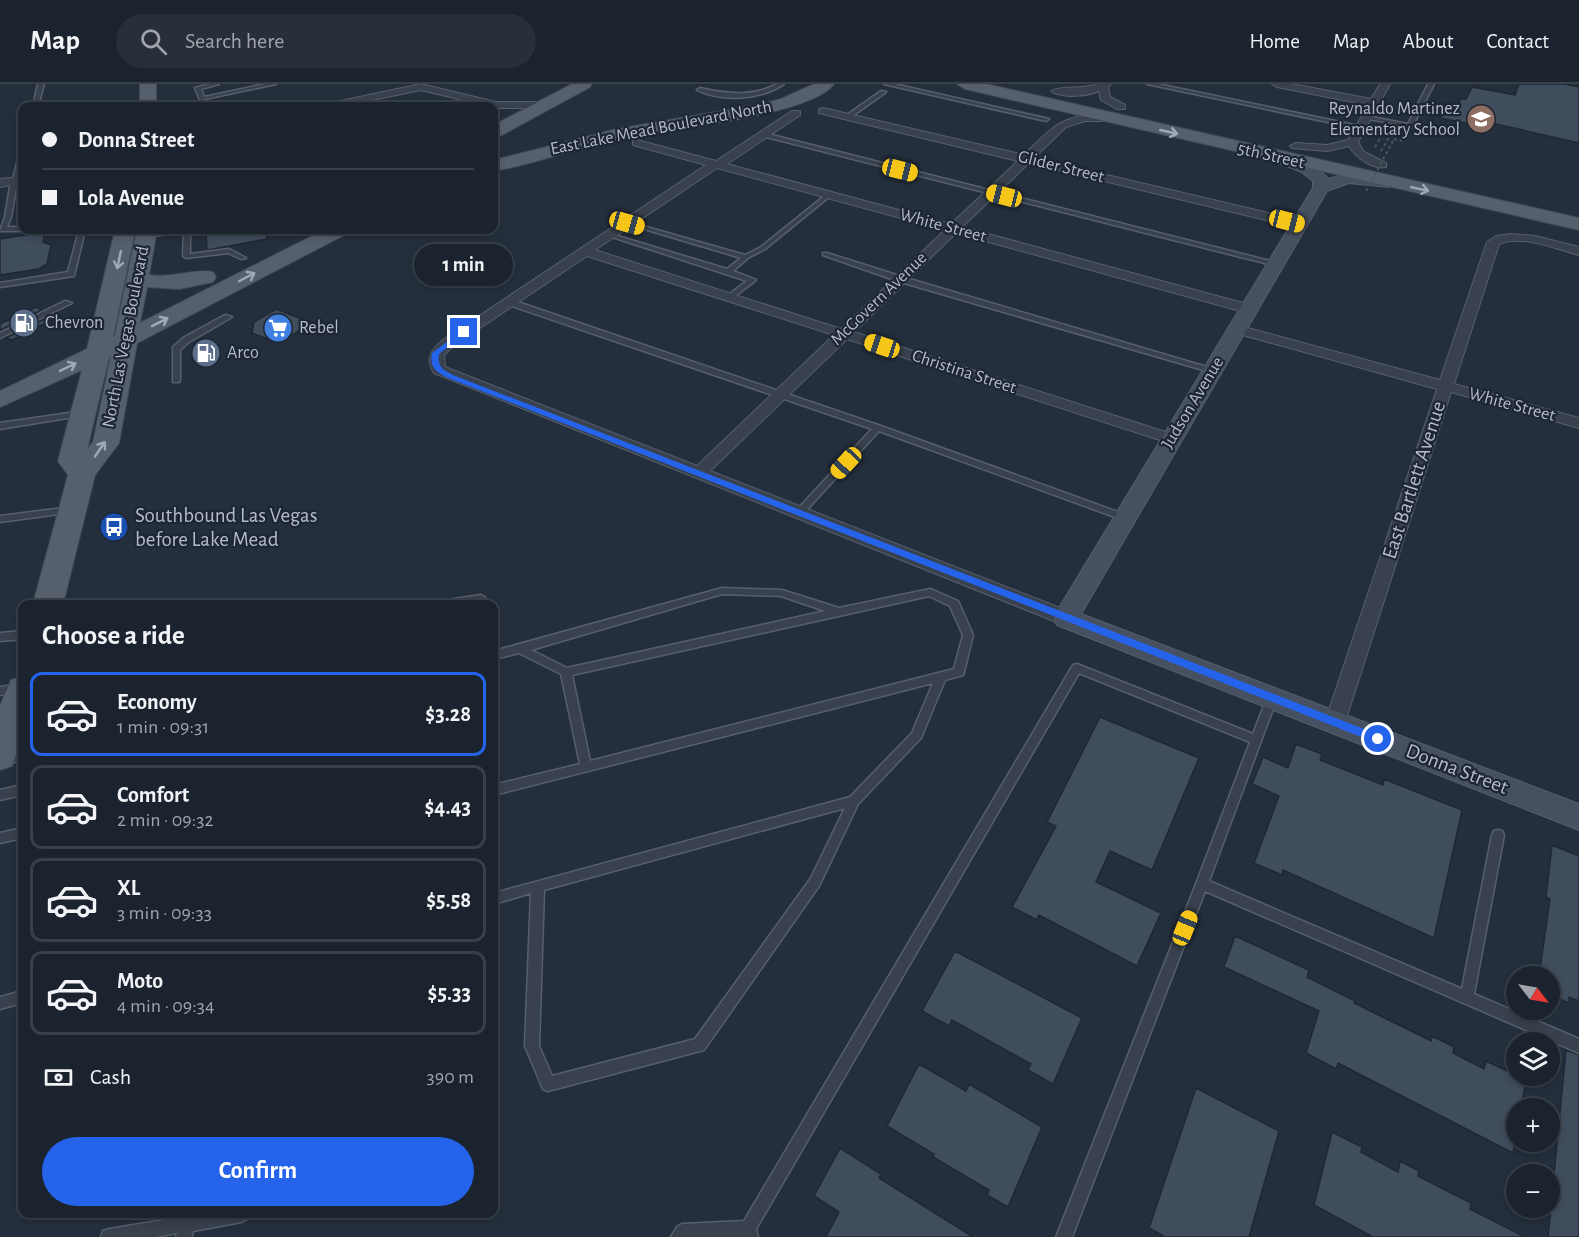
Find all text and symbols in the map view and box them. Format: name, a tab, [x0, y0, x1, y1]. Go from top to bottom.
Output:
search box	[116, 14, 536, 68]
icon: search	[137, 25, 170, 58]
text: Map	[30, 27, 80, 55]
text: Search here	[185, 30, 284, 52]
text: Home	[1249, 31, 1300, 52]
text: Map	[1333, 31, 1370, 52]
text: About	[1403, 31, 1453, 52]
text: Contact	[1486, 31, 1549, 52]
street label: East Lake Mead Boulevard North	[549, 98, 773, 158]
place label: Reynaldo Martinez Elementary School	[1328, 100, 1460, 139]
school or university icon: Reynaldo Martinez Elementary School	[1465, 103, 1497, 135]
one-way arrow	[1158, 127, 1178, 138]
text: Donna Street	[78, 129, 194, 151]
street label: 5th Street	[1236, 140, 1306, 172]
street label: Glider Street	[1016, 148, 1106, 186]
car	[880, 157, 920, 183]
car	[984, 183, 1024, 209]
one-way arrow	[1410, 184, 1430, 195]
text: Lola Avenue	[78, 187, 184, 209]
street label: White Street	[898, 206, 988, 246]
car	[1267, 208, 1307, 234]
car	[607, 209, 647, 237]
street label: North Las Vegas Boulevard	[100, 245, 152, 429]
callout: 1 min	[414, 245, 514, 287]
street label: McGovern Avenue	[827, 249, 931, 349]
one-way arrow	[112, 251, 124, 270]
text: 1 min	[442, 255, 485, 275]
one-way arrow	[238, 271, 255, 283]
fuel station icon: Chevron	[8, 307, 40, 339]
supermarket icon: Rebel	[262, 312, 294, 344]
place label: Chevron	[45, 314, 103, 332]
one-way arrow	[151, 316, 168, 328]
route end	[450, 318, 477, 345]
place label: Rebel	[299, 319, 339, 337]
car	[862, 332, 902, 360]
fuel station icon: Arco	[190, 337, 222, 369]
place label: Arco	[227, 344, 259, 362]
street label: Christina Street	[910, 347, 1019, 397]
street label: Judson Avenue	[1159, 354, 1227, 452]
one-way arrow	[59, 361, 77, 373]
street label: White Street	[1467, 385, 1557, 425]
street label: East Bartlett Avenue	[1379, 399, 1449, 561]
one-way arrow	[94, 440, 107, 457]
car	[827, 444, 865, 482]
place label: Southbound Las Vegas before Lake Mead	[135, 505, 317, 550]
bus stop icon: Southbound Las Vegas before Lake Mead	[98, 511, 130, 543]
text: Choose a ride	[42, 622, 185, 649]
icon: car	[45, 687, 99, 741]
text: Economy	[117, 691, 197, 713]
text: $3.28	[425, 703, 471, 725]
text: 1 min · 09:31	[117, 717, 209, 737]
route start	[1364, 725, 1391, 752]
street label: Donna Street	[1403, 740, 1511, 798]
icon: car	[45, 780, 99, 834]
text: Comfort	[117, 784, 189, 806]
text: $4.43	[424, 796, 471, 818]
text: 2 min · 09:32	[117, 810, 214, 830]
icon: car	[45, 873, 99, 927]
text: XL	[117, 877, 140, 899]
text: $5.58	[426, 889, 471, 911]
text: 3 min · 09:33	[117, 903, 212, 923]
car	[1170, 908, 1200, 948]
icon: car	[45, 966, 99, 1020]
north arrow	[1506, 966, 1560, 1020]
map controls	[1506, 966, 1560, 1218]
text: Moto	[117, 970, 163, 992]
text: $5.33	[428, 982, 471, 1004]
text: 4 min · 09:34	[117, 996, 215, 1016]
button: layers	[1506, 1032, 1560, 1086]
icon: cash	[42, 1061, 75, 1094]
text: Cash	[90, 1066, 131, 1088]
text: 390 m	[427, 1067, 474, 1087]
button: +	[1506, 1098, 1560, 1152]
button: Confirm	[42, 1137, 474, 1206]
button: −	[1506, 1164, 1560, 1218]

